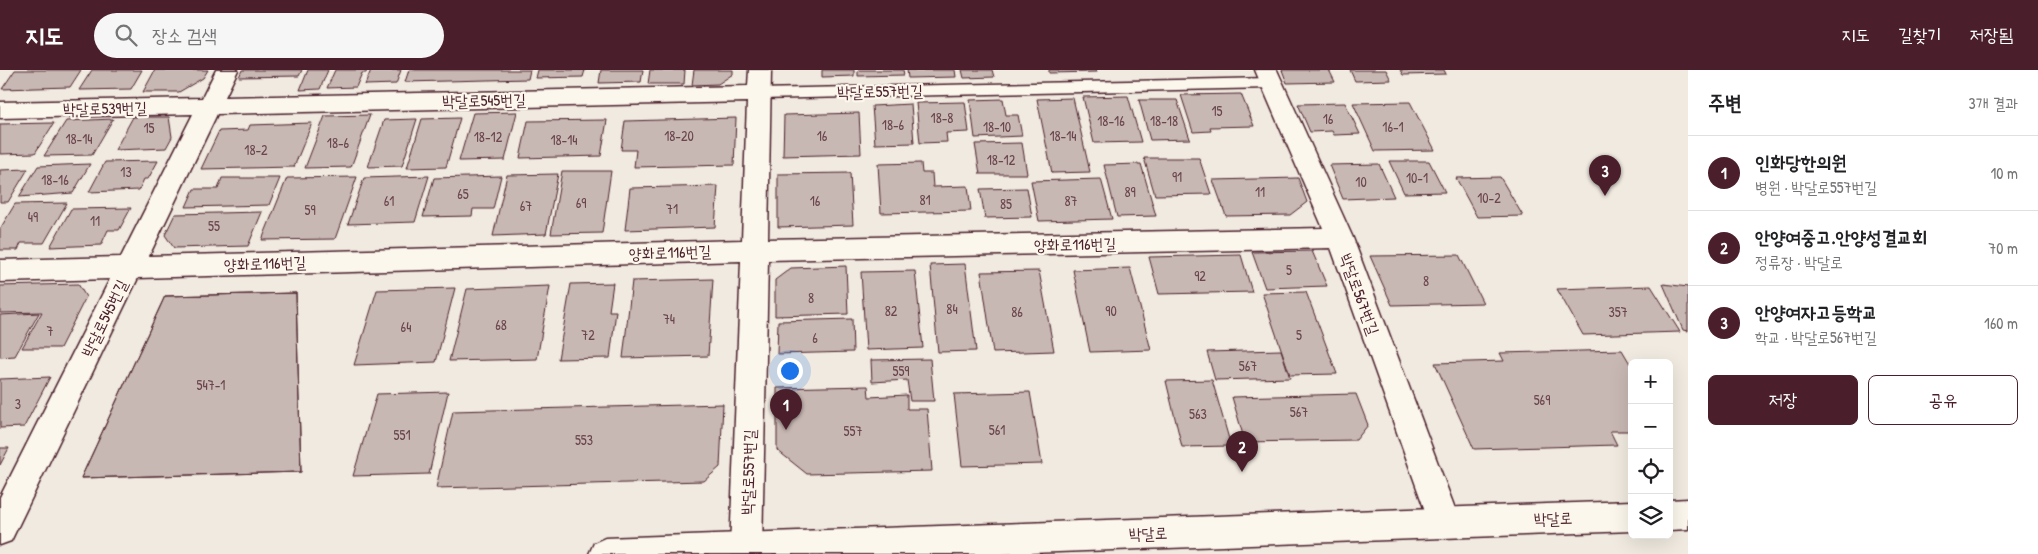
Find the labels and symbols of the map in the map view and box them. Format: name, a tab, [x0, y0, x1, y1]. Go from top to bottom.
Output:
street label: 박달로557번길	[837, 79, 923, 103]
street label: 박달로545번길	[442, 88, 526, 112]
street label: 박달로539번길	[63, 96, 147, 120]
house number: 15	[1211, 101, 1223, 120]
house number: 18-8	[931, 108, 953, 127]
house number: 16	[1323, 109, 1334, 128]
house number: 18-16	[1097, 111, 1125, 130]
house number: 18-18	[1150, 111, 1178, 130]
house number: 18-6	[882, 115, 905, 134]
house number: 18-10	[983, 117, 1011, 136]
house number: 16-1	[1382, 117, 1404, 136]
house number: 15	[143, 118, 155, 137]
house number: 18-20	[664, 126, 694, 145]
house number: 16	[817, 126, 828, 145]
house number: 18-14	[1049, 126, 1077, 145]
house number: 18-12	[474, 127, 503, 146]
house number: 18-14	[65, 129, 93, 148]
house number: 18-14	[550, 130, 578, 149]
house number: 18-6	[327, 133, 350, 152]
house number: 18-2	[244, 140, 268, 159]
house number: 18-12	[987, 150, 1016, 169]
pin: 3	[1589, 155, 1621, 196]
house number: 13	[120, 162, 132, 181]
house number: 91	[1172, 167, 1182, 186]
house number: 10-1	[1406, 168, 1428, 187]
house number: 18-16	[41, 170, 69, 189]
house number: 10	[1355, 172, 1367, 191]
house number: 89	[1124, 182, 1136, 201]
house number: 11	[1255, 182, 1265, 201]
house number: 65	[457, 184, 469, 203]
house number: 10-2	[1477, 188, 1501, 207]
house number: 81	[919, 190, 931, 209]
house number: 61	[384, 191, 394, 210]
house number: 16	[810, 191, 821, 210]
house number: 87	[1065, 191, 1078, 210]
house number: 69	[576, 193, 586, 212]
house number: 85	[1000, 194, 1012, 213]
house number: 67	[520, 196, 532, 215]
house number: 71	[666, 199, 678, 218]
house number: 59	[304, 200, 316, 219]
house number: 49	[28, 207, 38, 226]
house number: 11	[90, 211, 100, 230]
house number: 55	[208, 216, 220, 235]
street label: 양화로116번길	[1034, 232, 1116, 256]
street label: 양화로116번길	[628, 240, 712, 264]
street label: 박달로567번길	[1335, 250, 1385, 338]
street label: 양화로116번길	[223, 251, 307, 275]
house number: 5	[1286, 260, 1292, 279]
house number: 92	[1194, 266, 1206, 285]
house number: 8	[1423, 271, 1429, 290]
street label: 박달로545번길	[76, 275, 132, 361]
house number: 8	[808, 288, 814, 307]
house number: 84	[946, 299, 958, 318]
house number: 82	[885, 301, 898, 320]
house number: 90	[1105, 301, 1117, 320]
house number: 86	[1011, 302, 1023, 321]
house number: 357	[1608, 302, 1628, 321]
house number: 74	[663, 309, 675, 328]
house number: 68	[495, 315, 507, 334]
house number: 64	[401, 317, 411, 336]
house number: 7	[47, 321, 54, 340]
house number: 72	[581, 325, 595, 344]
house number: 5	[1296, 325, 1302, 344]
house number: 6	[812, 328, 818, 347]
house number: 567	[1239, 356, 1257, 375]
your location	[777, 358, 803, 384]
house number: 559	[893, 361, 909, 380]
house number: 547-1	[197, 375, 225, 394]
pin: 1	[770, 389, 802, 430]
house number: 569	[1534, 390, 1550, 409]
house number: 3	[15, 394, 21, 413]
house number: 567	[1290, 402, 1308, 421]
house number: 563	[1189, 404, 1207, 423]
house number: 561	[989, 420, 1005, 439]
house number: 557	[844, 421, 862, 440]
house number: 551	[394, 425, 410, 444]
street label: 박달로557번길	[736, 429, 760, 515]
house number: 553	[575, 430, 593, 449]
pin: 2	[1226, 431, 1258, 472]
street label: 박달로	[1533, 506, 1573, 530]
street label: 박달로	[1128, 521, 1168, 545]

